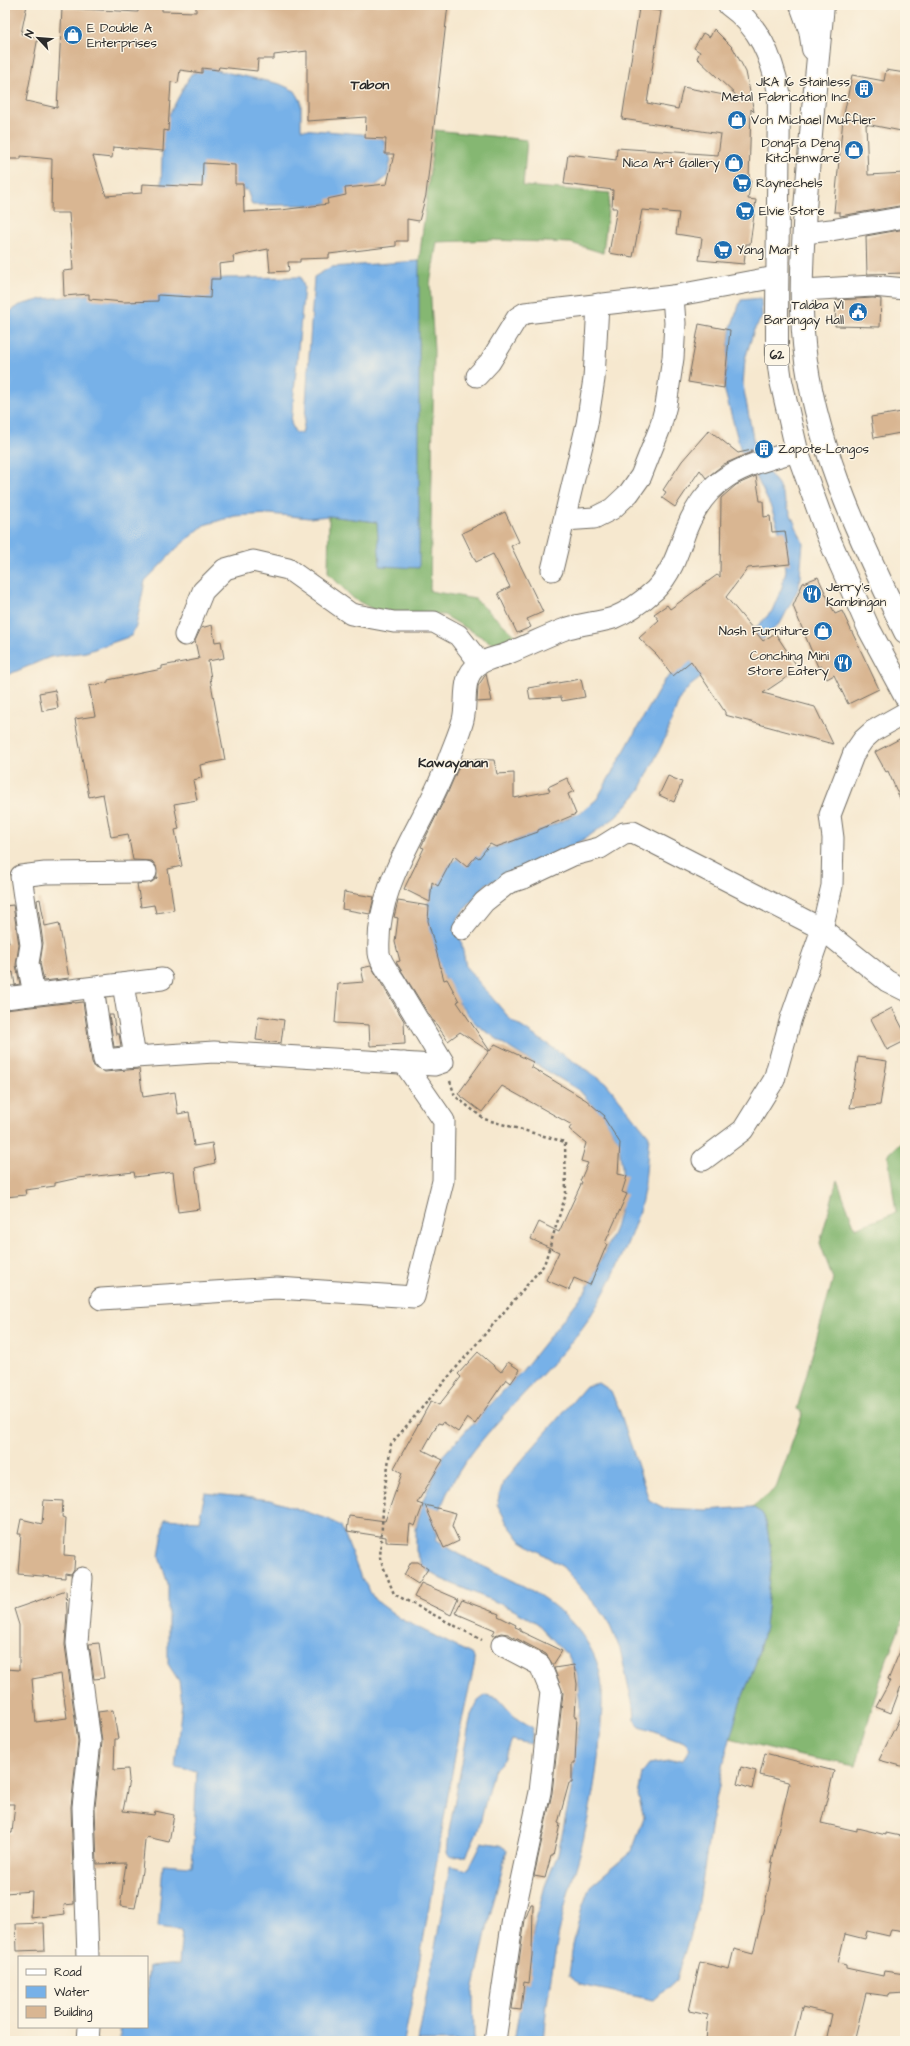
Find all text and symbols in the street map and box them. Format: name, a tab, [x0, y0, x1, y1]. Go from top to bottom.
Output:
north arrow	[18, 18, 58, 58]
place label: E Double A Enterprises	[87, 19, 158, 52]
shop icon: E Double A Enterprises	[62, 24, 84, 46]
text: N	[21, 27, 38, 40]
place label: JKA 16 Stainless Metal Fabrication Inc.	[721, 73, 850, 106]
district label: Tabon	[350, 75, 389, 95]
building icon: JKA 16 Stainless Metal Fabrication Inc.	[853, 78, 875, 100]
shop icon: Von Michael Muffler	[726, 109, 748, 131]
place label: Von Michael Muffler	[751, 111, 876, 129]
place label: DongFa Deng Kitchenware	[762, 134, 840, 167]
shop icon: DongFa Deng Kitchenware	[843, 139, 865, 161]
shop icon: Nica Art Gallery	[723, 152, 745, 174]
place label: Nica Art Gallery	[623, 154, 720, 173]
supermarket icon: Raynechels	[731, 172, 753, 194]
place label: Raynechels	[756, 174, 823, 193]
supermarket icon: Elvie Store	[734, 200, 756, 222]
place label: Elvie Store	[759, 202, 825, 220]
supermarket icon: Yang Mart	[712, 239, 734, 261]
place label: Yang Mart	[737, 241, 800, 260]
place label: Talaba VI Barangay Hall	[764, 296, 844, 330]
public building icon: Talaba VI Barangay Hall	[847, 301, 869, 323]
road number: 62	[765, 345, 789, 365]
building icon: Zapote-Longos	[753, 438, 775, 460]
place label: Zapote-Longos	[778, 440, 870, 459]
place label: Jerry's Kambingan	[826, 578, 887, 612]
restaurant icon: Jerry's Kambingan	[801, 583, 823, 605]
shop icon: Nash Furniture	[812, 620, 834, 642]
place label: Nash Furniture	[719, 622, 809, 640]
place label: Conching Mini Store Eatery	[748, 647, 829, 681]
restaurant icon: Conching Mini Store Eatery	[832, 652, 854, 674]
district label: Kawayanan	[418, 753, 488, 773]
legend	[18, 1956, 148, 2028]
text: Road	[54, 1964, 82, 1981]
text: Water	[54, 1984, 90, 2001]
text: Building	[54, 2004, 92, 2022]

